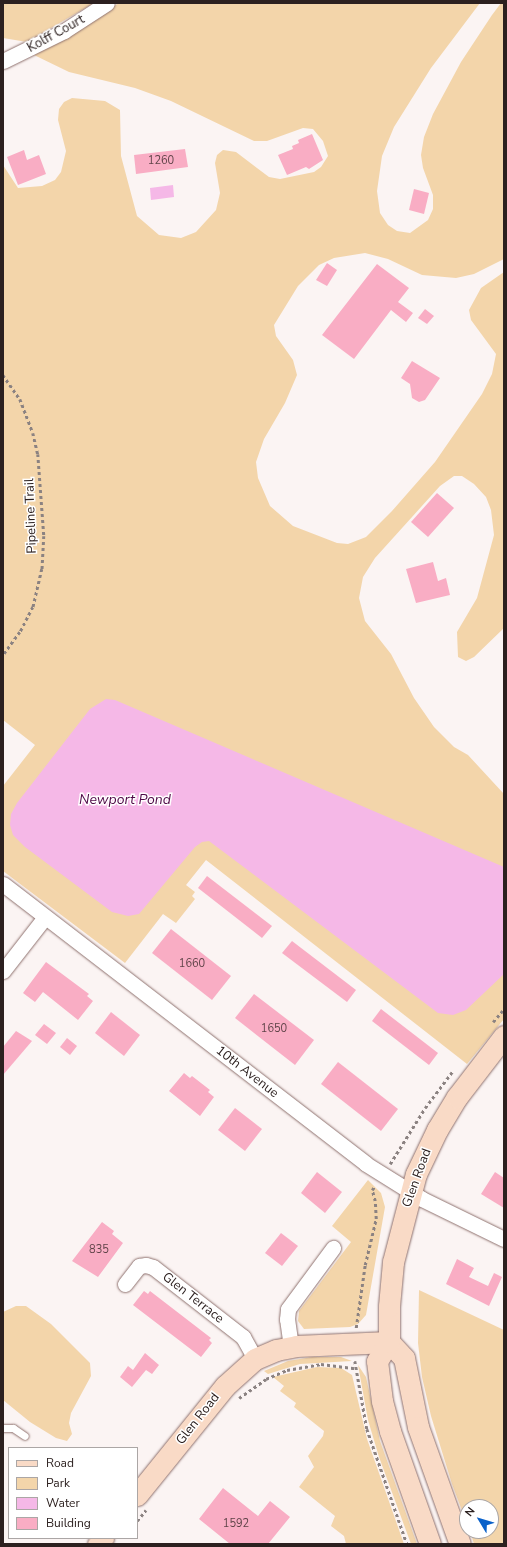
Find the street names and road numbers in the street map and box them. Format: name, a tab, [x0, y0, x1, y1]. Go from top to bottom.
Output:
street label: Kolff Court	[25, 12, 87, 56]
street label: Pipeline Trail	[22, 478, 40, 554]
street label: 10th Avenue	[213, 1043, 281, 1101]
street label: Glen Road	[399, 1147, 435, 1209]
street label: Glen Terrace	[159, 1269, 227, 1327]
street label: Glen Road	[173, 1390, 223, 1448]

